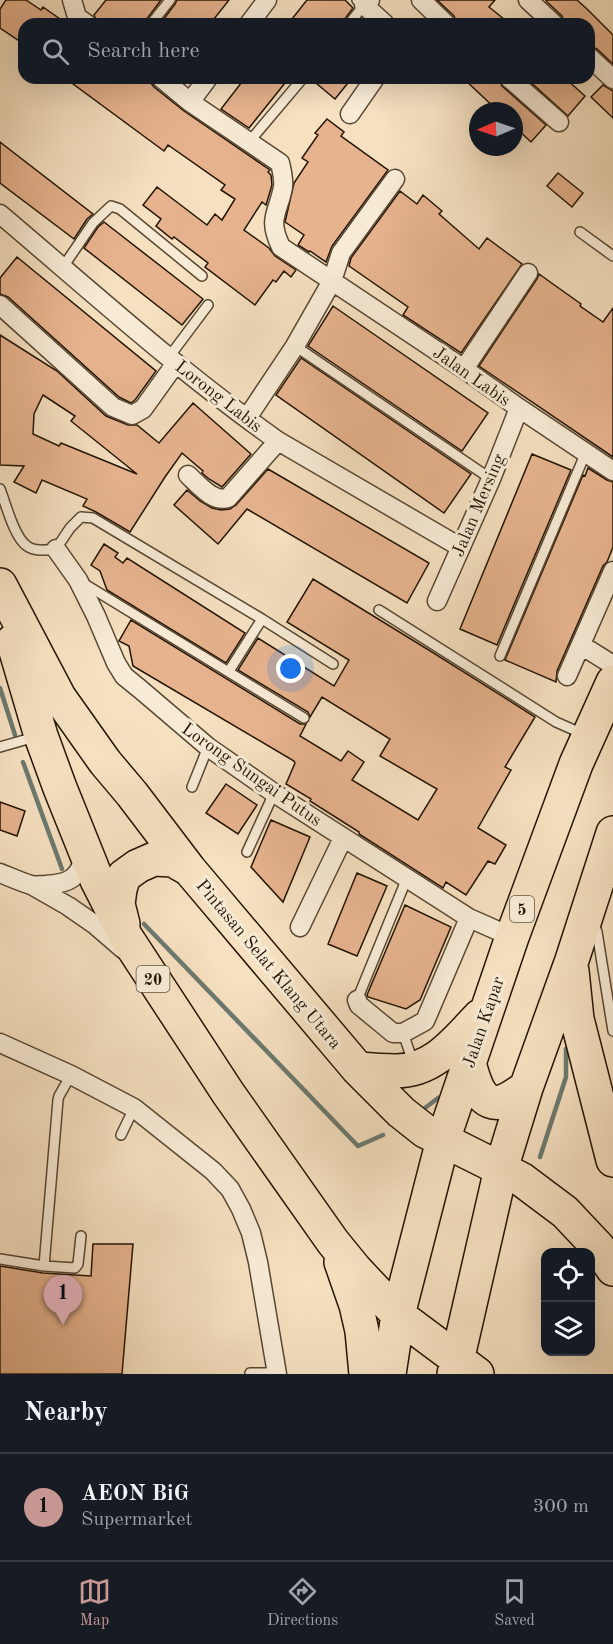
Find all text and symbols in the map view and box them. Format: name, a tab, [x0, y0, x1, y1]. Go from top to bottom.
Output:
search box	[18, 18, 595, 84]
icon: search	[39, 35, 72, 68]
text: Search here	[87, 40, 200, 62]
north arrow	[469, 102, 523, 156]
street label: Jalan Labis	[429, 344, 514, 410]
street label: Lorong Labis	[172, 357, 265, 436]
street label: Jalan Mersing	[449, 451, 509, 560]
your location	[276, 654, 305, 683]
street label: Lorong Sungai Putus	[178, 720, 325, 830]
street label: Pintasan Selat Klang Utara	[192, 876, 344, 1053]
road number: 5	[510, 896, 534, 922]
road number: 20	[136, 966, 170, 992]
street label: Jalan Kapar	[460, 974, 508, 1070]
map controls	[541, 1248, 595, 1356]
button: locate	[541, 1248, 595, 1302]
pin: 1	[44, 1276, 82, 1325]
button: layers	[541, 1302, 595, 1356]
text: Nearby	[24, 1400, 108, 1426]
text: AEON BiG	[81, 1483, 189, 1505]
text: 1	[38, 1497, 49, 1517]
text: 300 m	[533, 1497, 589, 1517]
text: Supermarket	[81, 1510, 192, 1530]
tab: Map	[78, 1575, 111, 1631]
tab: Directions	[267, 1575, 338, 1631]
tab: Saved	[494, 1575, 535, 1631]

